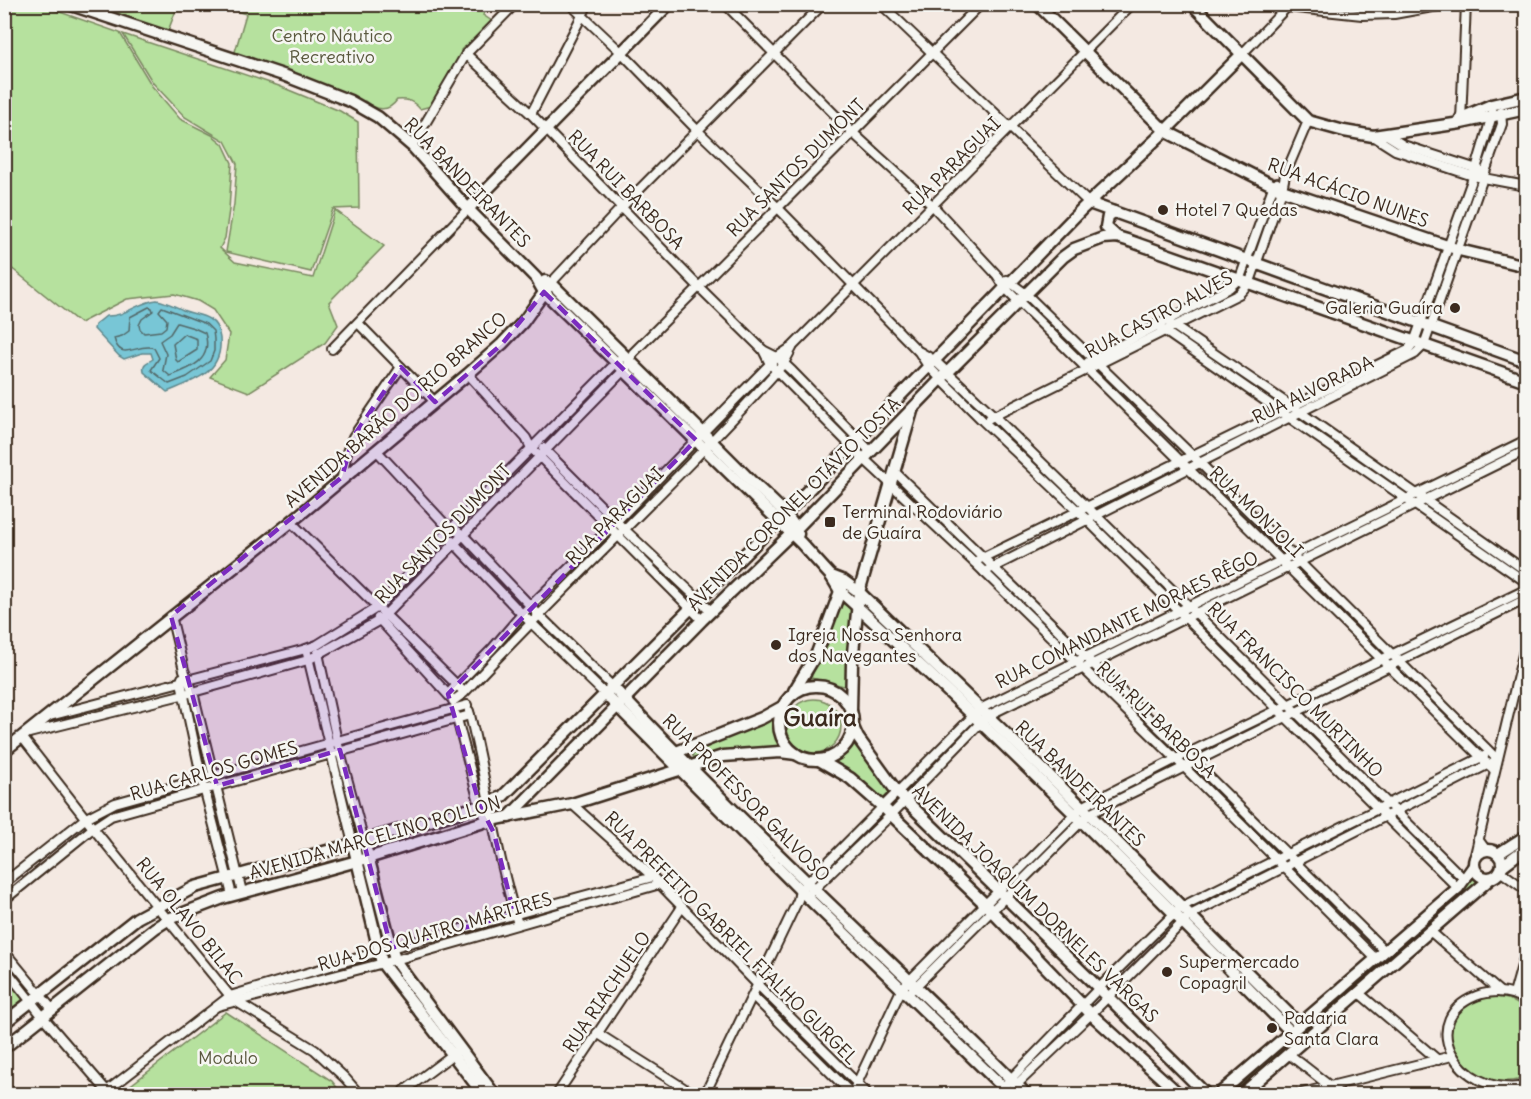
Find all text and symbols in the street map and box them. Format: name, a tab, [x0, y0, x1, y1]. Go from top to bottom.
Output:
park label: Centro Náutico Recreativo	[271, 24, 393, 68]
street label: RUA SANTOS DUMONT	[722, 94, 870, 242]
street label: RUA PARAGUAI	[898, 112, 1006, 219]
street label: RUA BANDEIRANTES	[399, 113, 535, 252]
street label: RUA RUI BARBOSA	[563, 125, 689, 254]
street label: RUA ACÁCIO NUNES	[1264, 153, 1432, 232]
place label: Hotel 7 Quedas	[1175, 198, 1298, 221]
marker: Hotel 7 Quedas	[1156, 203, 1170, 217]
street label: RUA CASTRO ALVES	[1081, 266, 1236, 363]
place label: Galeria Guaíra	[1325, 296, 1443, 319]
marker: Galeria Guaíra	[1448, 301, 1462, 315]
street label: AVENIDA BARÃO DO RIO BRANCO	[280, 307, 512, 512]
street label: RUA ALVORADA	[1248, 350, 1377, 429]
street label: AVENIDA CORONEL OTÁVIO TOSTA	[682, 392, 905, 615]
street label: RUA SANTOS DUMONT	[370, 459, 516, 609]
street label: RUA MONJOLI	[1205, 461, 1308, 562]
street label: RUA PARAGUAI	[561, 462, 669, 569]
place label: Terminal Rodoviário de Guaíra	[842, 500, 1003, 544]
marker: Terminal Rodoviário de Guaíra	[823, 515, 837, 529]
street label: RUA COMANDANTE MORAES RÊGO	[992, 546, 1262, 693]
street label: RUA FRANCISCO MURTINHO	[1203, 597, 1388, 782]
place label: Igreja Nossa Senhora dos Navegantes	[788, 623, 962, 667]
marker: Igreja Nossa Senhora dos Navegantes	[769, 638, 783, 652]
street label: RUA RUI BARBOSA	[1092, 657, 1221, 783]
district label: Guaíra	[783, 702, 857, 732]
street label: RUA PROFESSOR GALVOSO	[658, 709, 835, 886]
street label: RUA BANDEIRANTES	[1011, 716, 1150, 852]
street label: RUA CARLOS GOMES	[127, 736, 301, 806]
street label: AVENIDA JOAQUIM DORNELES VARGAS	[908, 780, 1163, 1028]
street label: AVENIDA MARCELINO ROLLON	[247, 791, 503, 884]
street label: RUA PREFEITO GABRIEL FIALHO GURGEL	[600, 806, 863, 1069]
street label: RUA OLAVO BILAC	[131, 853, 248, 989]
street label: RUA DOS QUATRO MÁRTIRES	[315, 887, 555, 976]
street label: RUA RIACHUELO	[558, 927, 656, 1057]
place label: Supermercado Copagril	[1179, 950, 1299, 994]
marker: Supermercado Copagril	[1160, 965, 1174, 979]
place label: Padaria Santa Clara	[1284, 1006, 1379, 1050]
marker: Padaria Santa Clara	[1265, 1021, 1279, 1035]
park label: Modulo	[198, 1046, 258, 1069]

